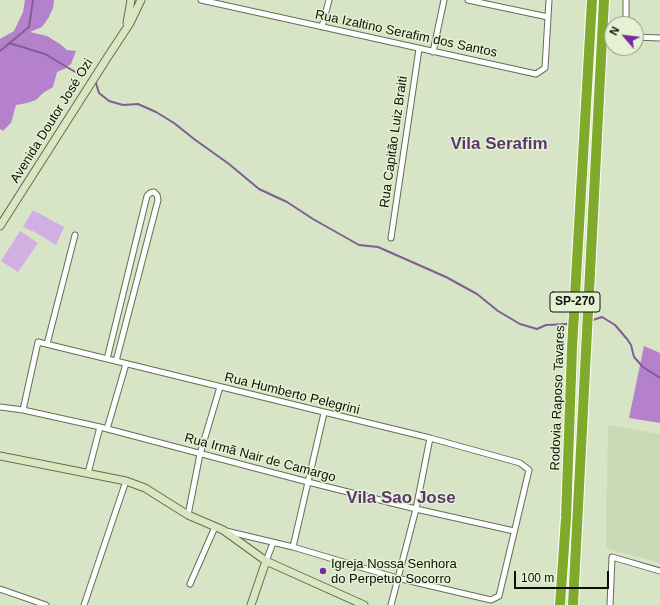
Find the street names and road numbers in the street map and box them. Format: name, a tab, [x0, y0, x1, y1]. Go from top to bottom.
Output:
street label: Rua Izaltino Serafim dos Santos	[314, 7, 498, 61]
street label: Avenida Doutor José Ozi	[7, 56, 97, 186]
street label: Rua Capitão Luiz Braiti	[377, 75, 411, 209]
road number: SP-270	[550, 292, 600, 312]
street label: Rodovia Raposo Tavares	[548, 325, 568, 471]
street label: Rua Humberto Pelegrini	[223, 370, 361, 418]
street label: Rua Irmã Nair de Camargo	[183, 430, 337, 486]

